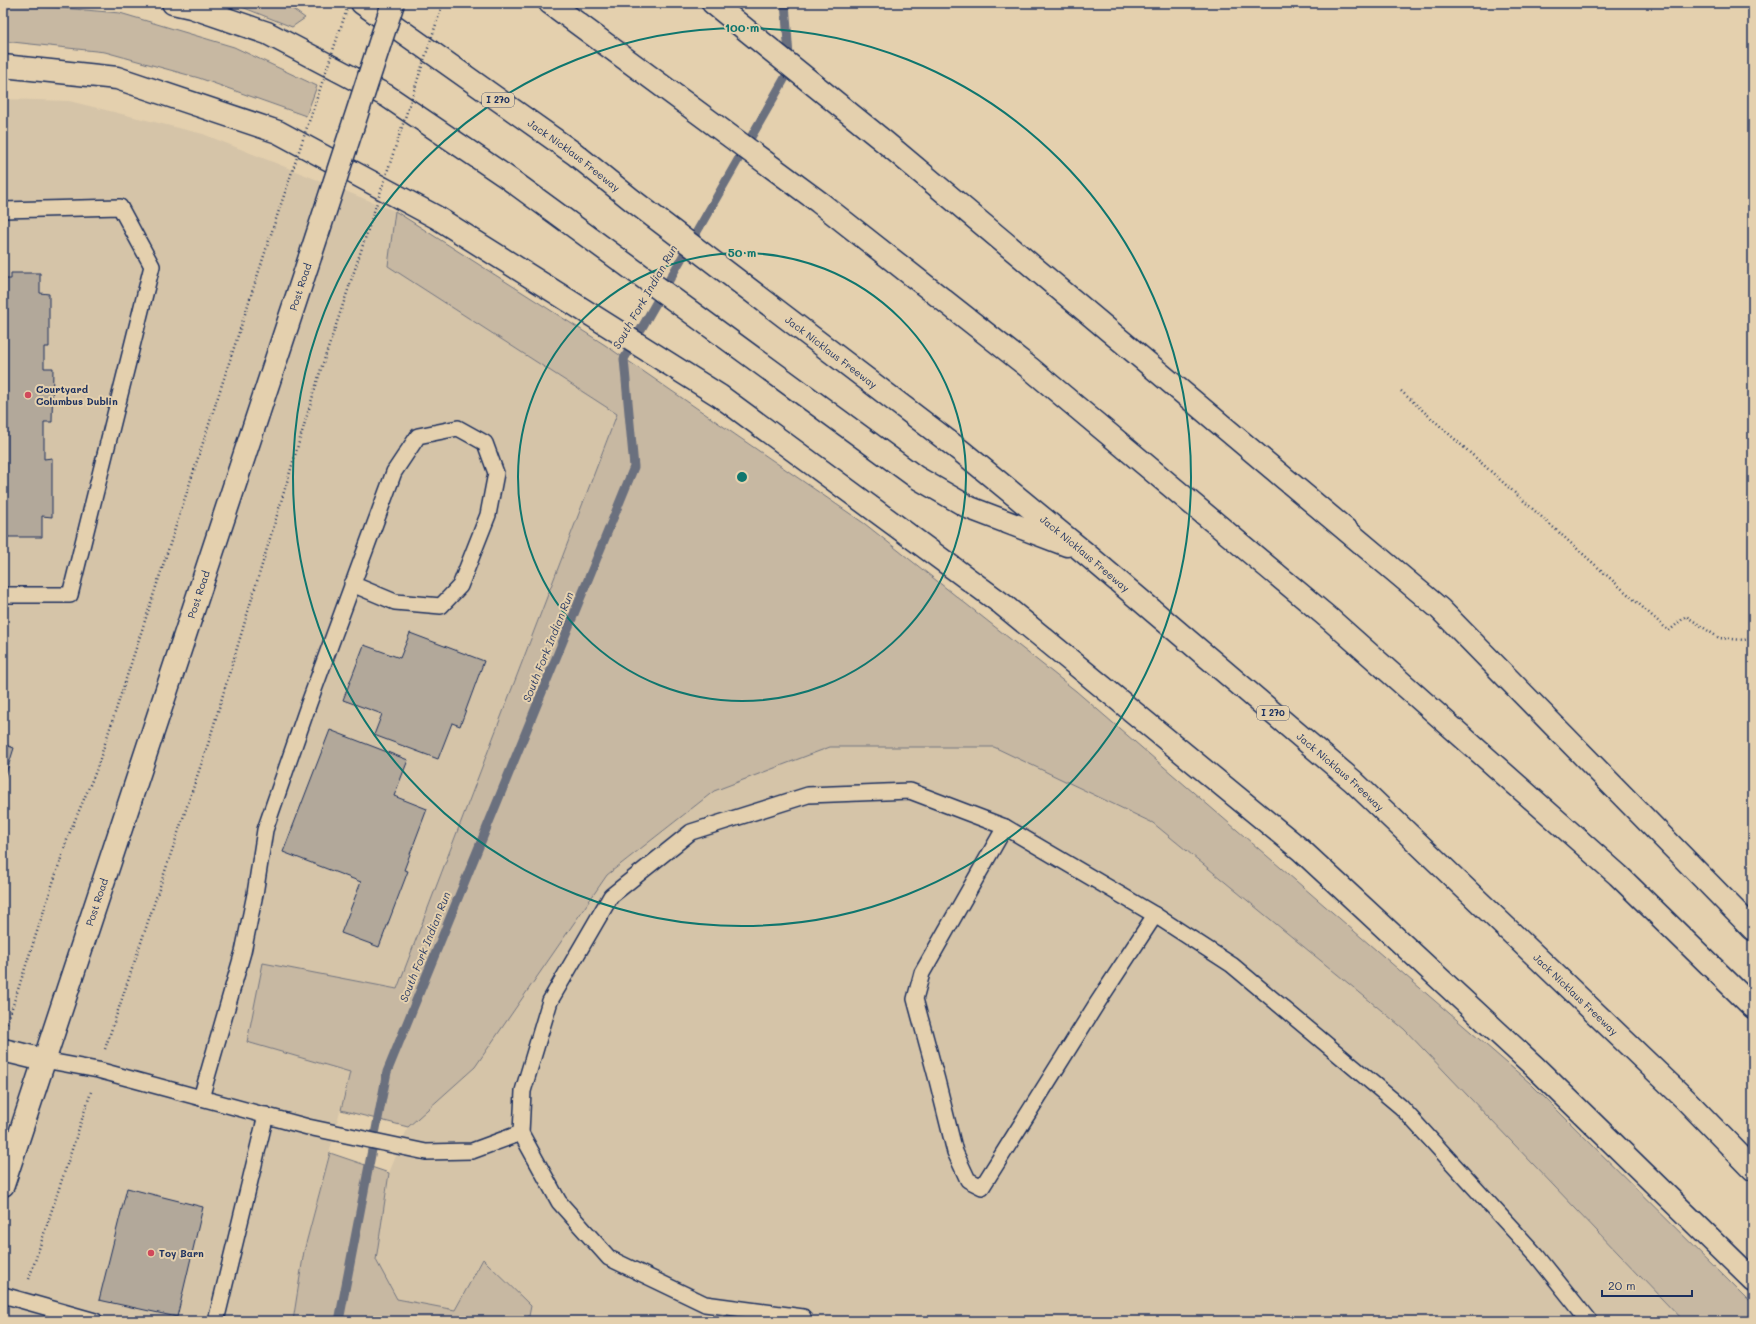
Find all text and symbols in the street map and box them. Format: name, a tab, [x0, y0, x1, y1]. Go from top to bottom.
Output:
text: 100 m	[725, 19, 759, 35]
road number: I 270	[482, 93, 514, 107]
street label: Jack Nicklaus Freeway	[525, 116, 623, 195]
water label: South Fork Indian Run	[609, 242, 680, 351]
text: 50 m	[728, 244, 756, 260]
street label: Post Road	[286, 261, 315, 313]
street label: Jack Nicklaus Freeway	[782, 312, 880, 392]
place label: Courtyard Columbus Dublin	[36, 382, 118, 408]
marker: Courtyard Columbus Dublin	[23, 390, 33, 400]
centre of rings	[735, 470, 749, 484]
street label: Jack Nicklaus Freeway	[1037, 512, 1133, 595]
street label: Post Road	[184, 569, 213, 620]
water label: South Fork Indian Run	[519, 589, 577, 704]
road number: I 270	[1257, 706, 1289, 720]
street label: Jack Nicklaus Freeway	[1294, 729, 1387, 814]
street label: Post Road	[82, 876, 111, 928]
water label: South Fork Indian Run	[396, 889, 454, 1004]
street label: Jack Nicklaus Freeway	[1530, 950, 1621, 1038]
place label: Toy Barn	[159, 1246, 204, 1260]
marker: Toy Barn	[146, 1248, 156, 1258]
scale bar	[1602, 1272, 1692, 1298]
text: 20 m	[1608, 1277, 1636, 1293]

